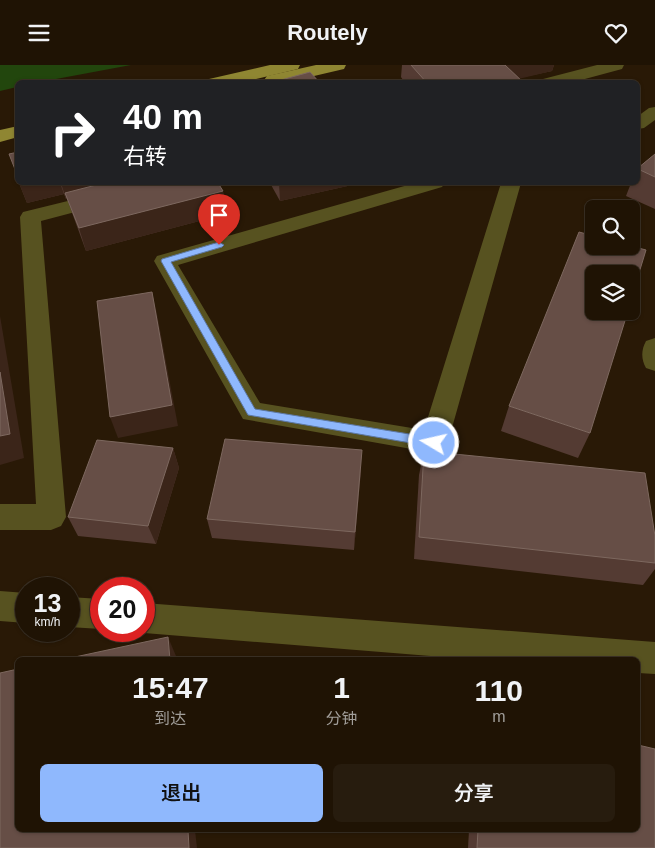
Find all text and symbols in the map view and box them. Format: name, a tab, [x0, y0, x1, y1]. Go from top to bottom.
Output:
icon: menu	[25, 19, 53, 47]
icon: heart	[602, 19, 630, 47]
text: Routely	[287, 20, 368, 45]
text: 40 m	[123, 97, 203, 136]
icon: right	[40, 100, 105, 165]
text: 右转	[123, 144, 167, 169]
pin	[198, 194, 240, 245]
map controls	[585, 200, 640, 320]
button: search	[585, 200, 640, 255]
icon: arrive	[205, 201, 233, 229]
button: layers	[585, 265, 640, 320]
position arrow	[407, 416, 459, 468]
speed limit sign: 20	[90, 577, 155, 642]
text: 13	[34, 589, 61, 617]
text: km/h	[34, 615, 61, 629]
text: 15:47	[132, 671, 209, 704]
text: 1	[333, 671, 350, 704]
text: 110	[475, 674, 523, 707]
text: m	[492, 708, 505, 725]
text: 到达	[154, 710, 186, 727]
text: 分钟	[326, 710, 358, 727]
button: 退出	[40, 764, 323, 822]
button: 分享	[333, 764, 615, 822]

